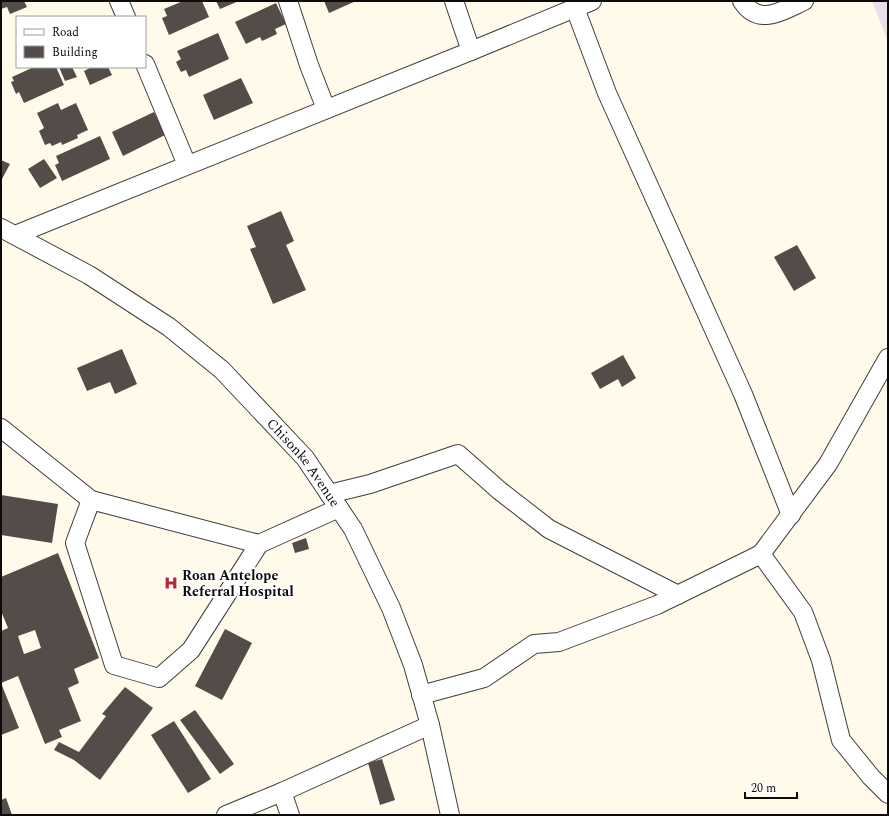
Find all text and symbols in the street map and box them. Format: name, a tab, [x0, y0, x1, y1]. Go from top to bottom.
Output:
legend	[16, 16, 146, 68]
text: Road	[52, 23, 79, 42]
text: Building	[52, 43, 98, 62]
street label: Chisonke Avenue	[262, 413, 346, 511]
place label: Roan Antelope Referral Hospital	[182, 565, 294, 602]
hospital icon: Roan Antelope Referral Hospital	[163, 575, 179, 591]
scale bar	[745, 774, 797, 800]
text: 20 m	[751, 779, 776, 798]

